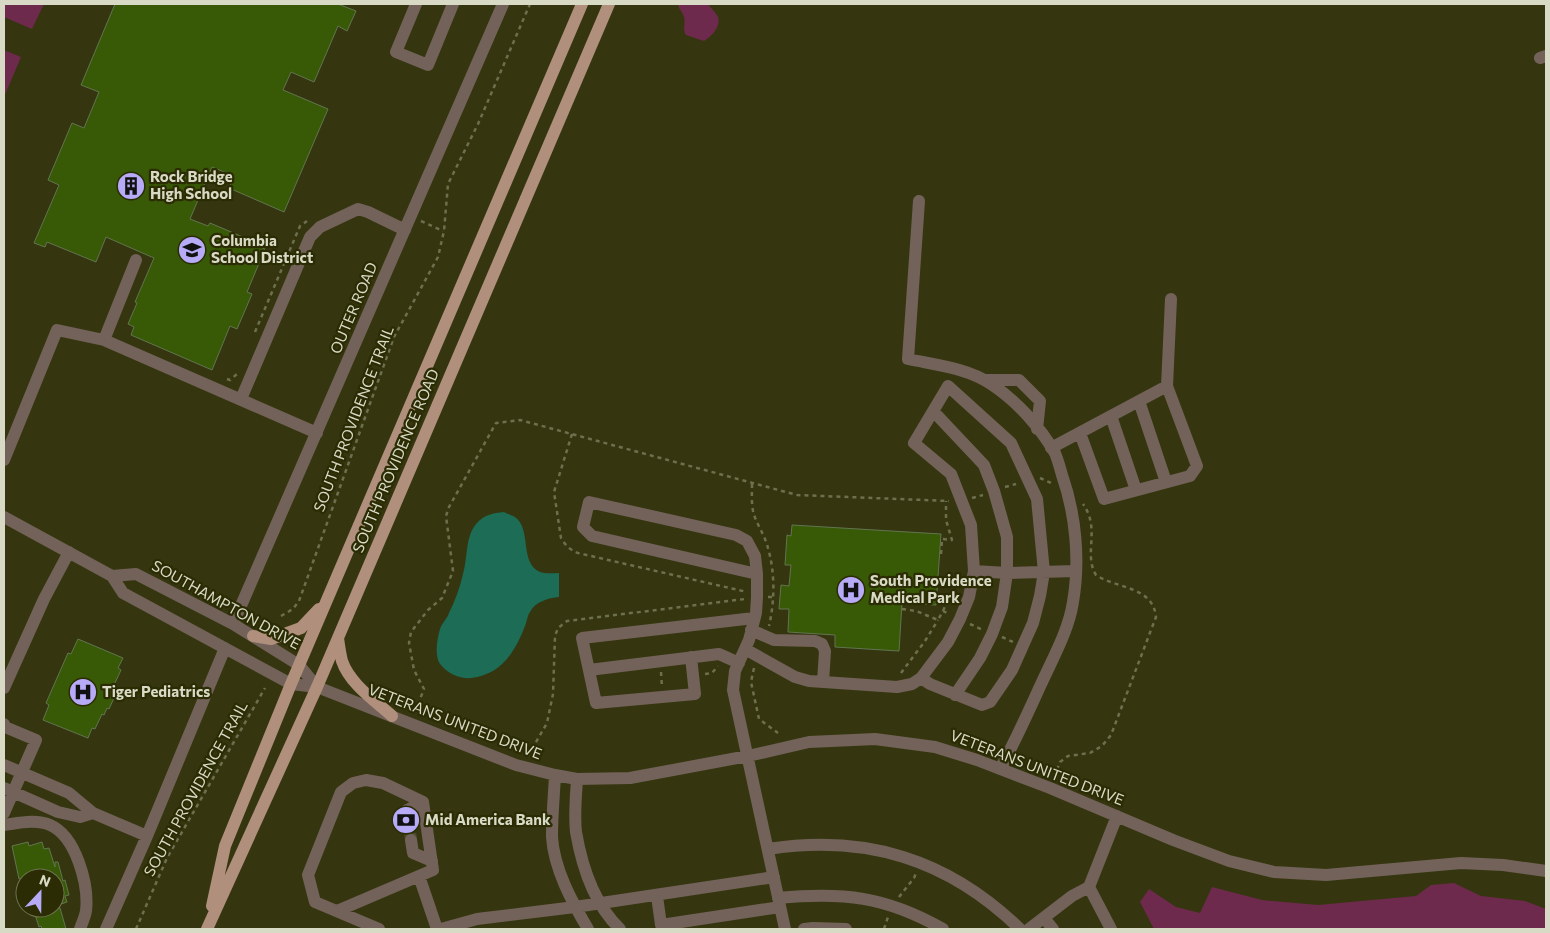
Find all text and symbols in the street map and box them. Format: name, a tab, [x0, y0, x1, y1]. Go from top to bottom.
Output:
place label: Rock Bridge High School	[150, 167, 233, 202]
building icon: Rock Bridge High School	[116, 171, 146, 201]
place label: Columbia School District	[211, 231, 313, 266]
school or university icon: Columbia School District	[177, 235, 207, 265]
street label: OUTER ROAD	[326, 259, 380, 356]
street label: SOUTH PROVIDENCE TRAIL	[309, 323, 397, 514]
street label: SOUTH PROVIDENCE ROAD	[348, 366, 442, 555]
street label: SOUTHAMPTON DRIVE	[149, 556, 304, 653]
place label: South Providence Medical Park	[870, 571, 992, 606]
hospital icon: South Providence Medical Park	[836, 575, 866, 605]
hospital icon: Tiger Pediatrics	[68, 677, 98, 707]
street label: VETERANS UNITED DRIVE	[366, 680, 545, 763]
place label: Tiger Pediatrics	[102, 682, 210, 700]
street label: SOUTH PROVIDENCE TRAIL	[139, 697, 251, 879]
street label: VETERANS UNITED DRIVE	[948, 726, 1127, 809]
bank icon: Mid America Bank	[391, 805, 421, 835]
place label: Mid America Bank	[425, 810, 551, 828]
north arrow	[15, 868, 65, 918]
text: N	[37, 871, 53, 890]

